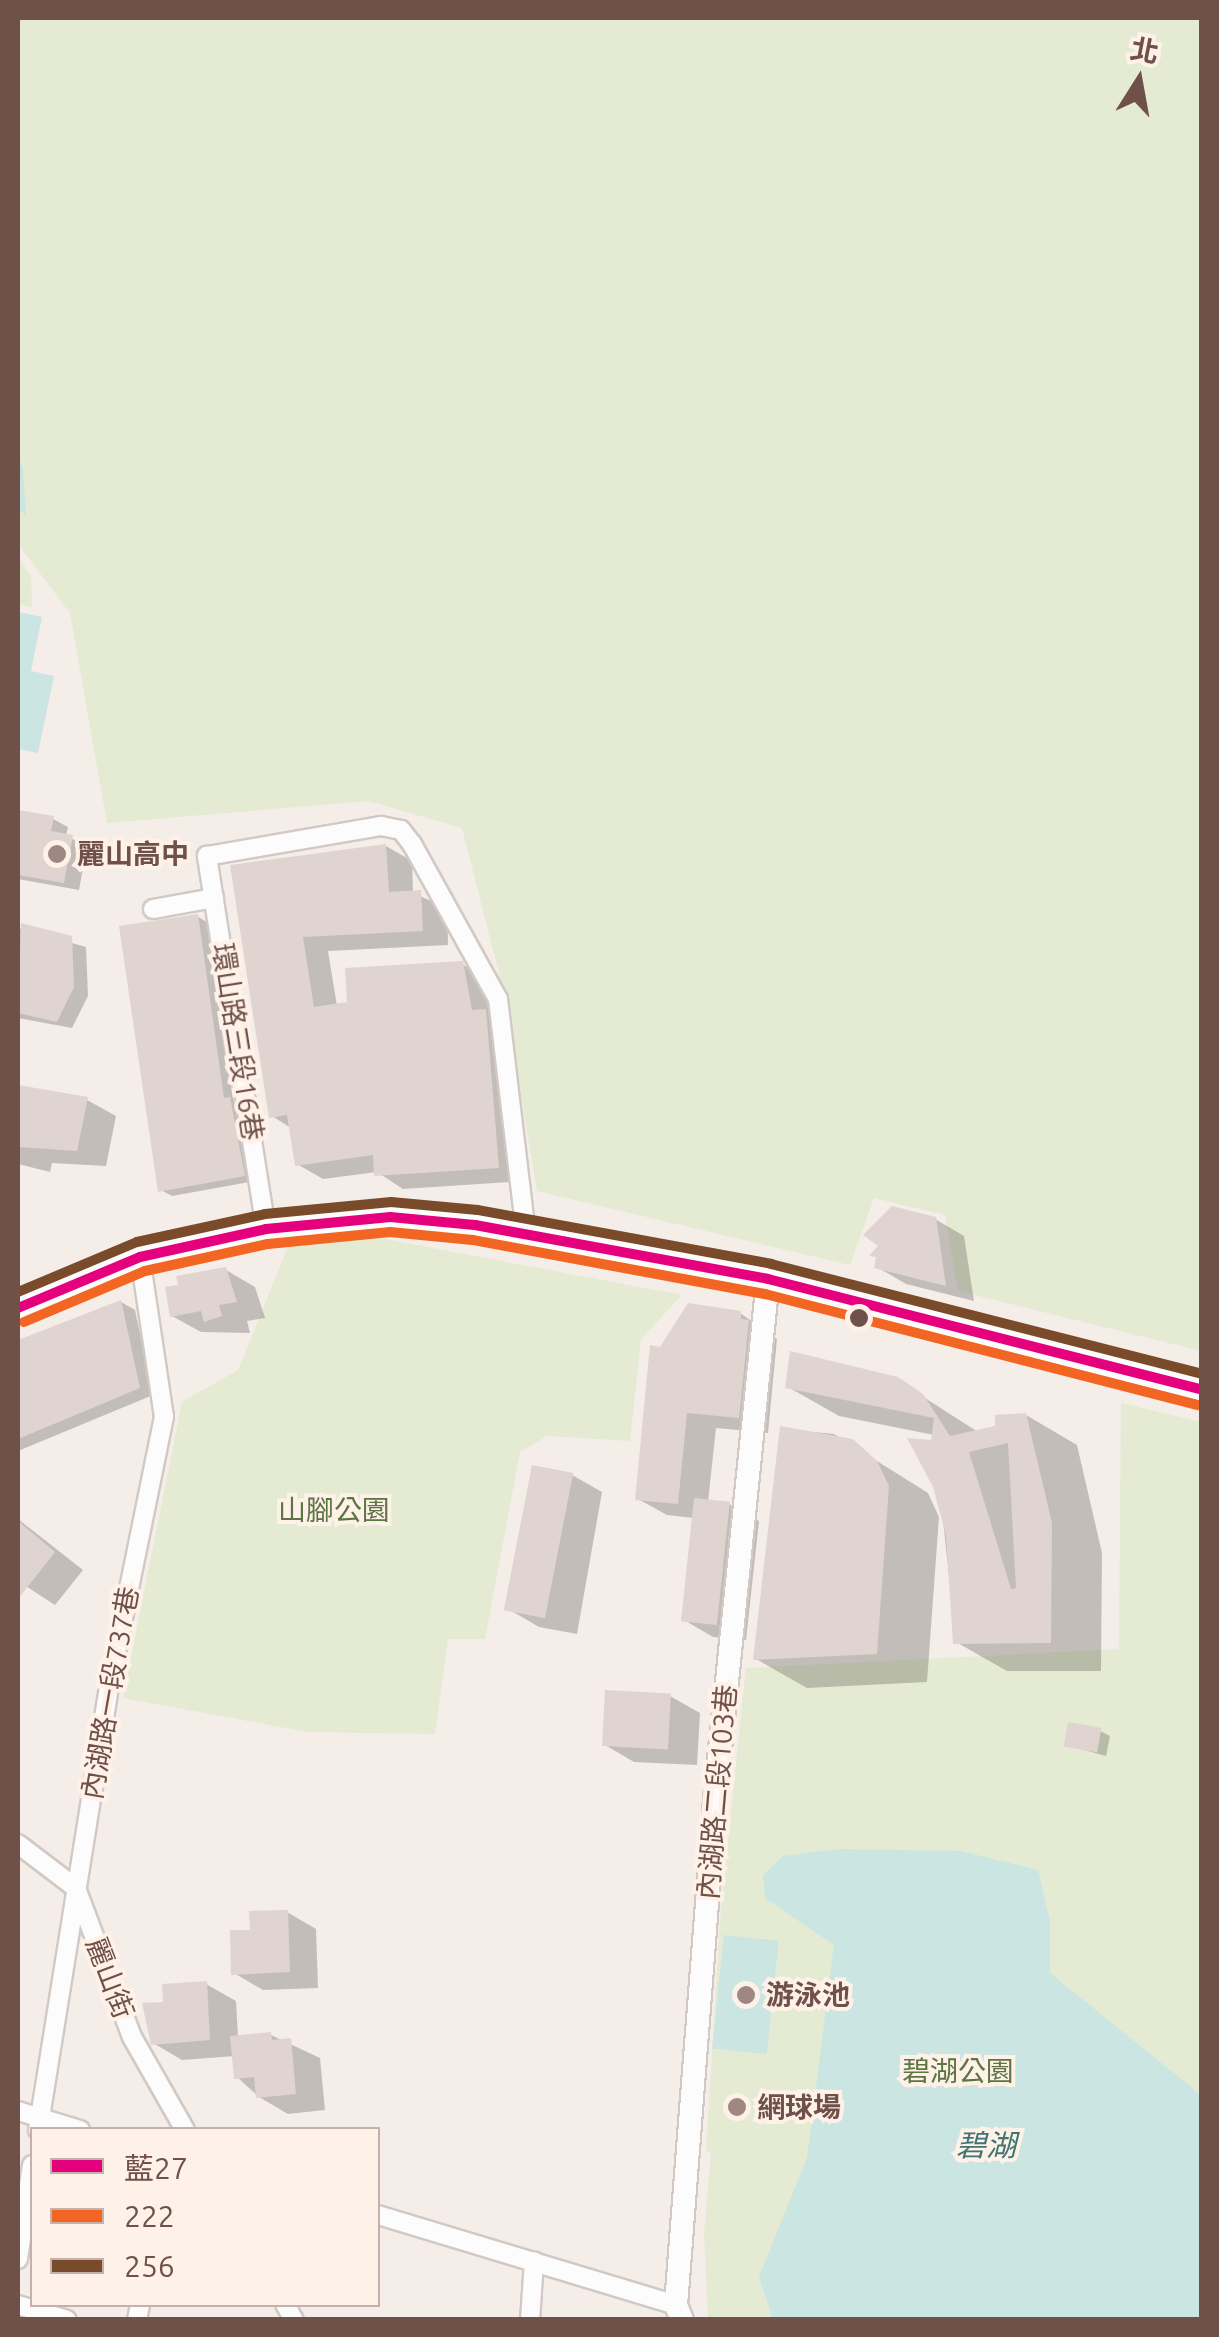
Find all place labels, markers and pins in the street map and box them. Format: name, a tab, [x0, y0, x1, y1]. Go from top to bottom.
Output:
place label: 麗山高中	[77, 837, 189, 871]
marker: 麗山高中	[46, 843, 68, 865]
unlabelled marker	[849, 1308, 869, 1328]
place label: 游泳池	[766, 1978, 850, 2012]
marker: 游泳池	[735, 1984, 757, 2006]
place label: 網球場	[757, 2090, 841, 2124]
marker: 網球場	[726, 2096, 748, 2118]

